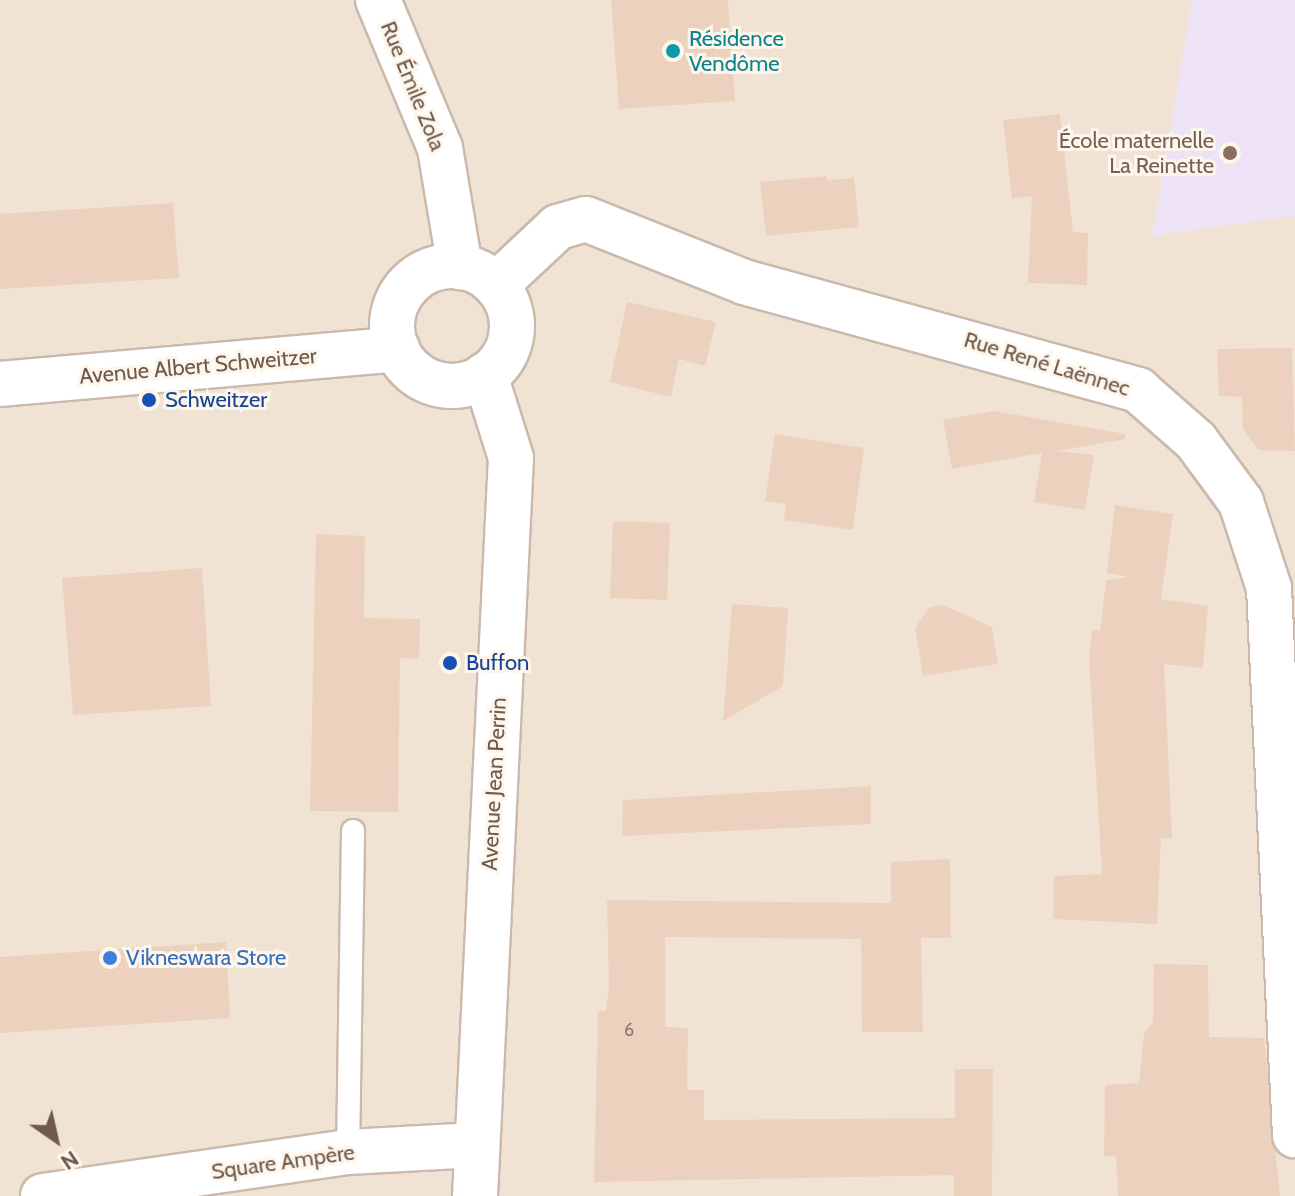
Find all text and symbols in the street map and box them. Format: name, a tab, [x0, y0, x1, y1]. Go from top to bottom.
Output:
street label: Rue Émile Zola	[375, 17, 451, 155]
place label: Résidence Vendôme	[689, 25, 784, 76]
marker: Résidence Vendôme	[664, 42, 682, 60]
place label: École maternelle La Reinette	[1059, 127, 1214, 178]
marker: École maternelle La Reinette	[1221, 144, 1239, 162]
street label: Rue René Laënnec	[961, 326, 1133, 402]
street label: Avenue Albert Schweitzer	[78, 342, 318, 390]
place label: Schweitzer	[165, 387, 267, 413]
marker: Schweitzer	[140, 391, 158, 409]
place label: Buffon	[466, 650, 529, 676]
marker: Buffon	[441, 654, 459, 672]
street label: Avenue Jean Perrin	[476, 697, 512, 871]
place label: Vikneswara Store	[126, 945, 286, 971]
marker: Vikneswara Store	[101, 949, 119, 967]
house number: 6	[624, 1019, 634, 1041]
north arrow	[16, 1100, 96, 1180]
street label: Square Ampère	[210, 1139, 356, 1185]
text: N	[56, 1145, 84, 1176]

